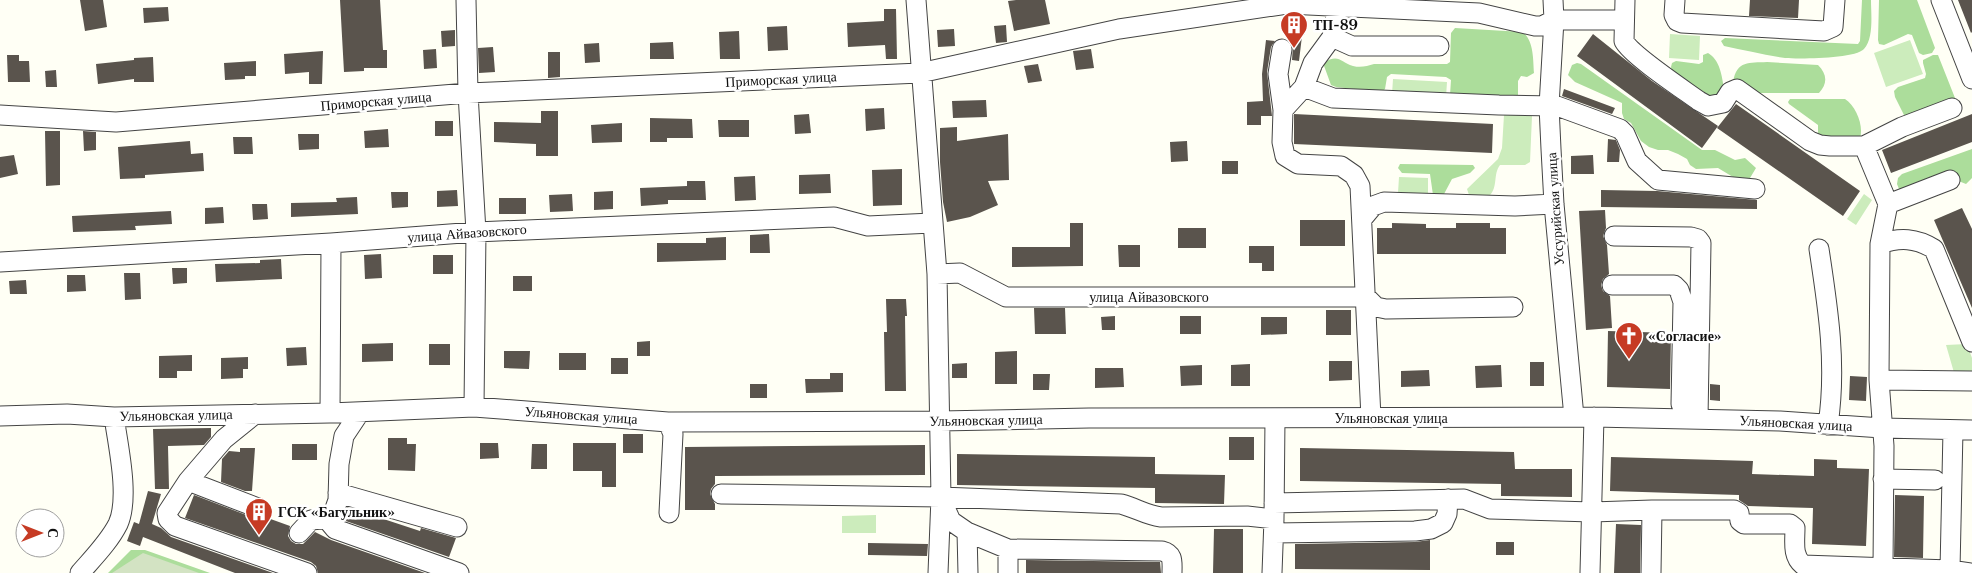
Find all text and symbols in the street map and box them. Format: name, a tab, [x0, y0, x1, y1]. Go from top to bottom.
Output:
building icon: ТП-89	[1279, 10, 1309, 49]
place label: ТП-89	[1313, 16, 1358, 34]
street label: Приморская улица	[725, 67, 838, 91]
street label: Приморская улица	[320, 87, 433, 115]
street label: Уссурийская улица	[1542, 151, 1568, 266]
street label: улица Айвазовского	[407, 220, 527, 246]
street label: улица Айвазовского	[1089, 288, 1209, 306]
church icon: «Согласие»	[1614, 321, 1644, 360]
place label: «Согласие»	[1648, 327, 1722, 345]
street label: Ульяновская улица	[524, 402, 639, 428]
street label: Ульяновская улица	[119, 405, 234, 425]
street label: Ульяновская улица	[1334, 409, 1448, 427]
street label: Ульяновская улица	[929, 410, 1044, 430]
street label: Ульяновская улица	[1739, 411, 1854, 435]
building icon: ГСК «Багульник»	[244, 497, 274, 536]
place label: ГСК «Багульник»	[278, 503, 395, 521]
north arrow	[15, 508, 65, 558]
text: С	[44, 528, 62, 538]

